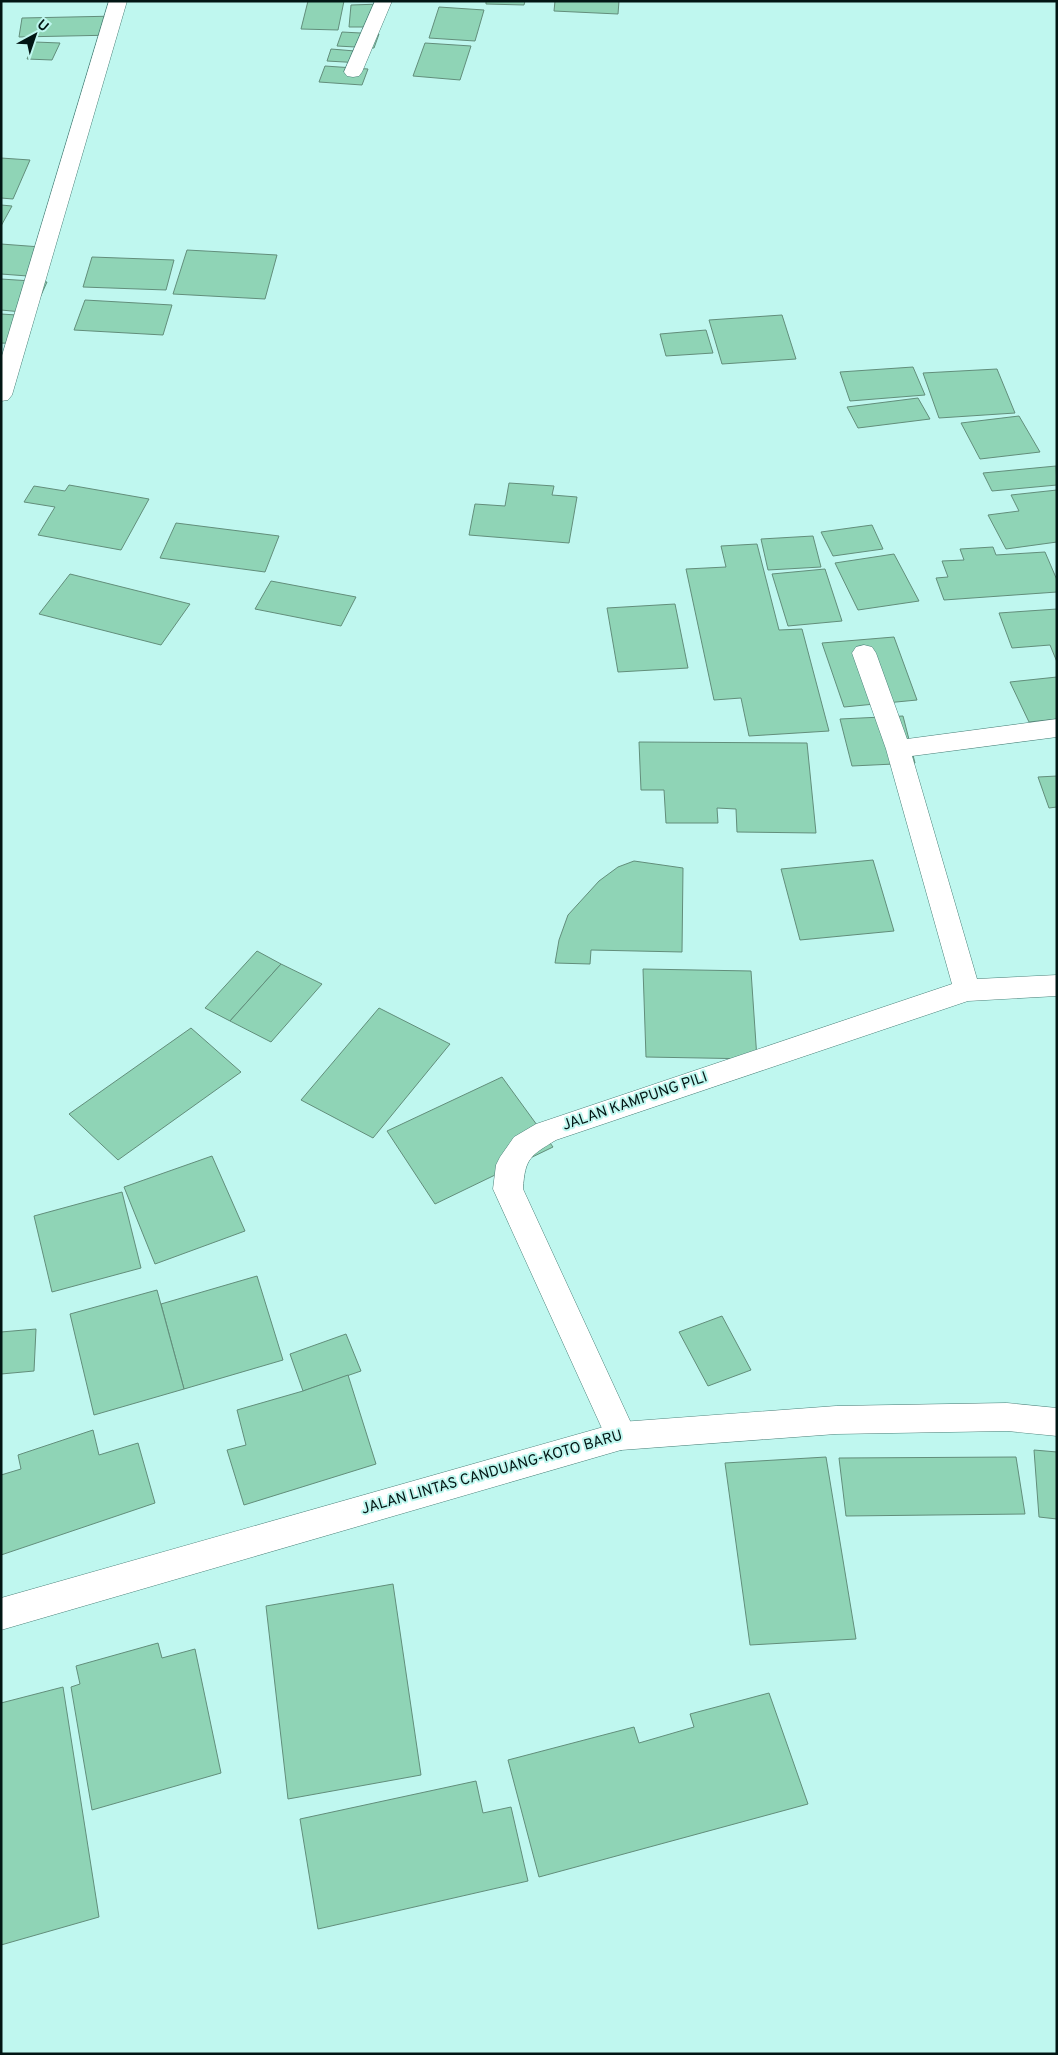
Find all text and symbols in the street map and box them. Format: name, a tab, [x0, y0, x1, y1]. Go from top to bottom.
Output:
north arrow	[10, 10, 60, 60]
text: U	[33, 16, 52, 36]
street label: JALAN KAMPUNG PILI	[560, 1068, 710, 1136]
street label: JALAN LINTAS CANDUANG-KOTO BARU	[359, 1427, 625, 1519]

